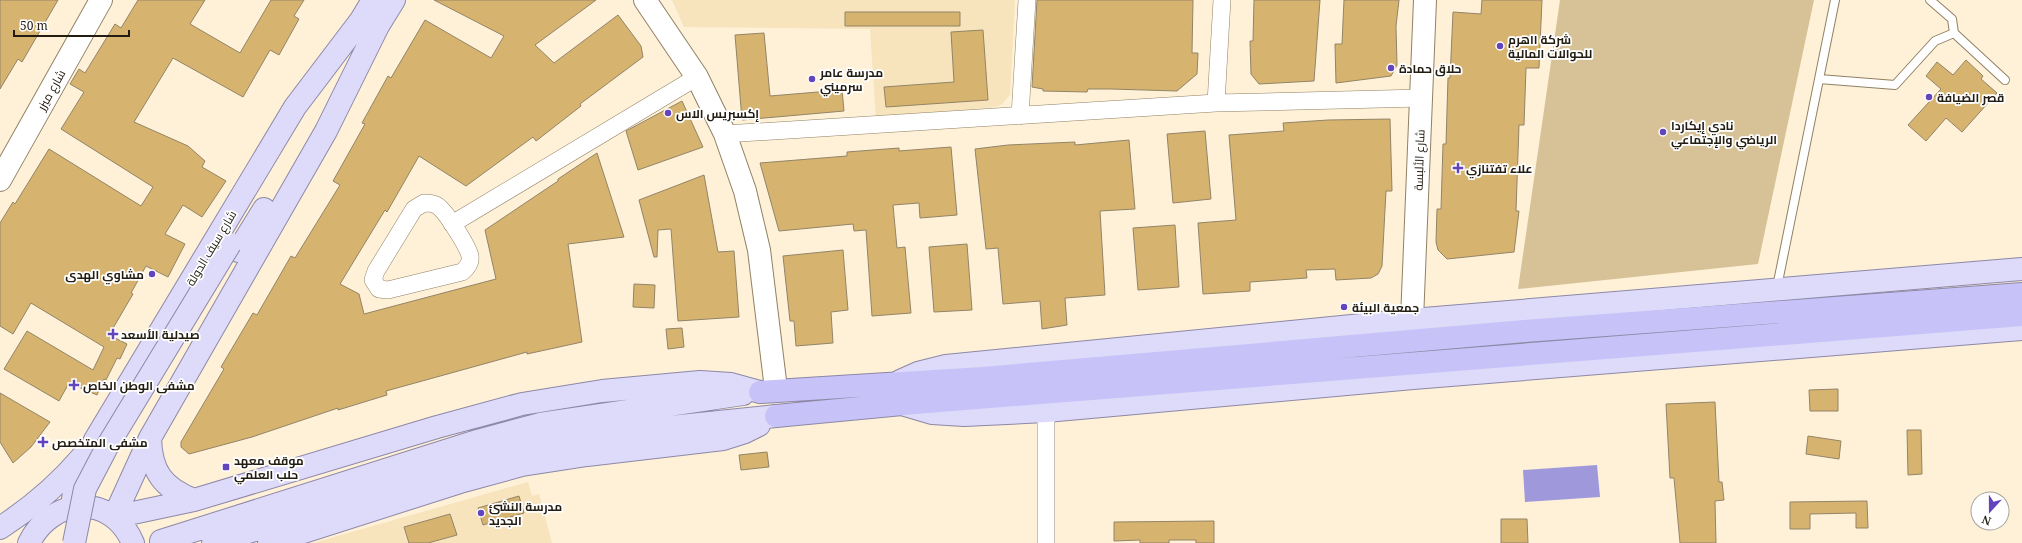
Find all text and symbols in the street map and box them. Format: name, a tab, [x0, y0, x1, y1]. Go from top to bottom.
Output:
scale bar	[14, 12, 129, 38]
text: 50 m	[20, 17, 48, 34]
place label: شركة ااهرم للحوالات المالية	[1508, 31, 1592, 62]
marker: شركة ااهرم للحوالات المالية	[1495, 41, 1505, 51]
place label: حلاق حمادة	[1399, 60, 1462, 77]
marker: حلاق حمادة	[1386, 63, 1396, 73]
place label: مدرسة عامر سرميني	[819, 64, 883, 97]
street label: شارع ميزر	[32, 66, 69, 114]
marker: مدرسة عامر سرميني	[807, 74, 817, 84]
place label: قصر الضيافة	[1937, 89, 2004, 106]
marker: قصر الضيافة	[1924, 92, 1934, 102]
place label: إكسبريس الاس	[676, 105, 759, 122]
marker: إكسبريس الاس	[663, 108, 673, 118]
place label: نادي إيكاردا الرياضي والإجتماعي	[1671, 117, 1777, 150]
marker: نادي إيكاردا الرياضي والإجتماعي	[1658, 127, 1668, 137]
street label: شارع الألبسة	[1409, 129, 1429, 191]
place label: علاء تفتنازي	[1466, 160, 1532, 179]
marker: علاء تفتنازي	[1453, 163, 1463, 173]
street label: شارع سيف الدولة	[182, 207, 240, 289]
place label: مشاوي الهدى	[65, 266, 144, 285]
marker: مشاوي الهدى	[147, 269, 157, 279]
place label: جمعية البيئة	[1352, 299, 1419, 316]
marker: جمعية البيئة	[1339, 302, 1349, 312]
place label: صيدلية الأسعد	[121, 326, 200, 343]
marker: صيدلية الأسعد	[108, 329, 118, 339]
place label: مشفى الوطن الخاص	[83, 377, 195, 394]
marker: مشفى الوطن الخاص	[68, 379, 80, 391]
place label: مشفى المتخصص	[52, 434, 148, 451]
marker: مشفى المتخصص	[37, 436, 49, 448]
place label: موقف معهد حلب العلمي	[234, 452, 304, 485]
marker: موقف معهد حلب العلمي	[221, 462, 231, 472]
north arrow	[1970, 491, 2010, 531]
place label: مدرسة النشئ الجديد	[489, 498, 562, 529]
marker: مدرسة النشئ الجديد	[476, 508, 486, 518]
text: N	[1979, 512, 1993, 529]

